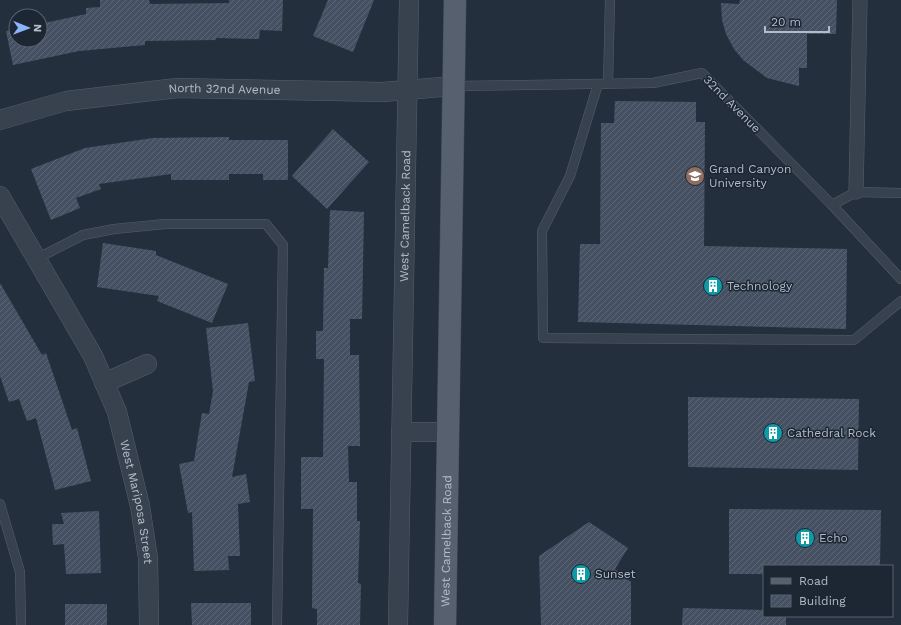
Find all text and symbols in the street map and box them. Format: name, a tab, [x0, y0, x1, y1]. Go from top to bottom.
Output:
north arrow	[8, 8, 48, 48]
scale bar	[765, 8, 829, 34]
text: 20 m	[771, 15, 801, 29]
text: N	[31, 24, 44, 32]
street label: 32nd Avenue	[701, 73, 764, 136]
street label: North 32nd Avenue	[168, 81, 281, 97]
street label: West Camelback Road	[397, 150, 413, 282]
place label: Grand Canyon University	[709, 162, 791, 190]
school or university icon: Grand Canyon University	[684, 165, 706, 187]
building icon: Technology	[702, 275, 724, 297]
place label: Technology	[727, 279, 793, 293]
building icon: Cathedral Rock	[762, 422, 784, 444]
place label: Cathedral Rock	[787, 426, 876, 440]
street label: West Mariposa Street	[117, 438, 155, 564]
street label: West Camelback Road	[438, 475, 454, 607]
building icon: Echo	[794, 527, 816, 549]
place label: Echo	[819, 531, 848, 545]
building icon: Sunset	[570, 563, 592, 585]
legend	[763, 565, 893, 617]
place label: Sunset	[595, 567, 636, 581]
text: Road	[799, 574, 828, 588]
text: Building	[799, 594, 846, 608]

